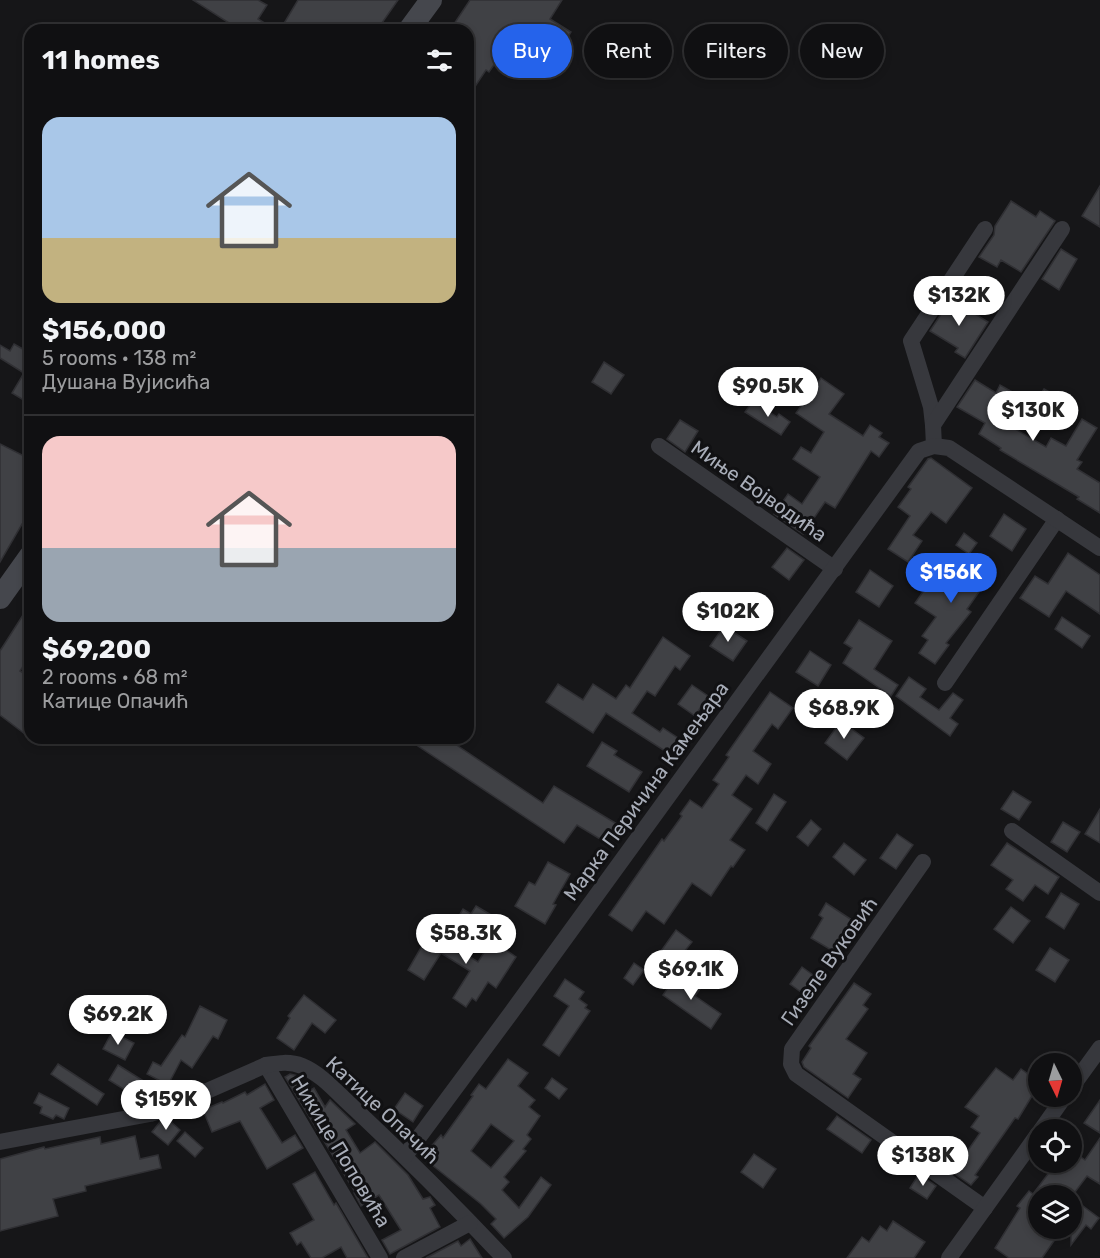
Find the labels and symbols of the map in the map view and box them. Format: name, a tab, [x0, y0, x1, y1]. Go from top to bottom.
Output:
pin: $132K	[917, 276, 1001, 327]
pin: $90.5K	[719, 367, 817, 418]
pin: $130K	[991, 391, 1075, 442]
street label: Миње Војводића	[687, 435, 831, 547]
pin: $156K	[909, 553, 993, 604]
pin: $102K	[686, 592, 770, 643]
street label: Марка Перичина Камењара	[558, 677, 734, 905]
pin: $68.9K	[795, 689, 893, 740]
street label: Гизеле Вуковић	[776, 892, 882, 1030]
pin: $58.3K	[417, 914, 515, 965]
pin: $69.1K	[642, 950, 740, 1001]
pin: $69.2K	[69, 995, 167, 1046]
street label: Катице Опачић	[321, 1051, 445, 1169]
north arrow	[1028, 1053, 1082, 1107]
street label: Никице Поповића	[286, 1070, 396, 1232]
pin: $159K	[124, 1080, 208, 1131]
pin: $138K	[881, 1136, 965, 1187]

